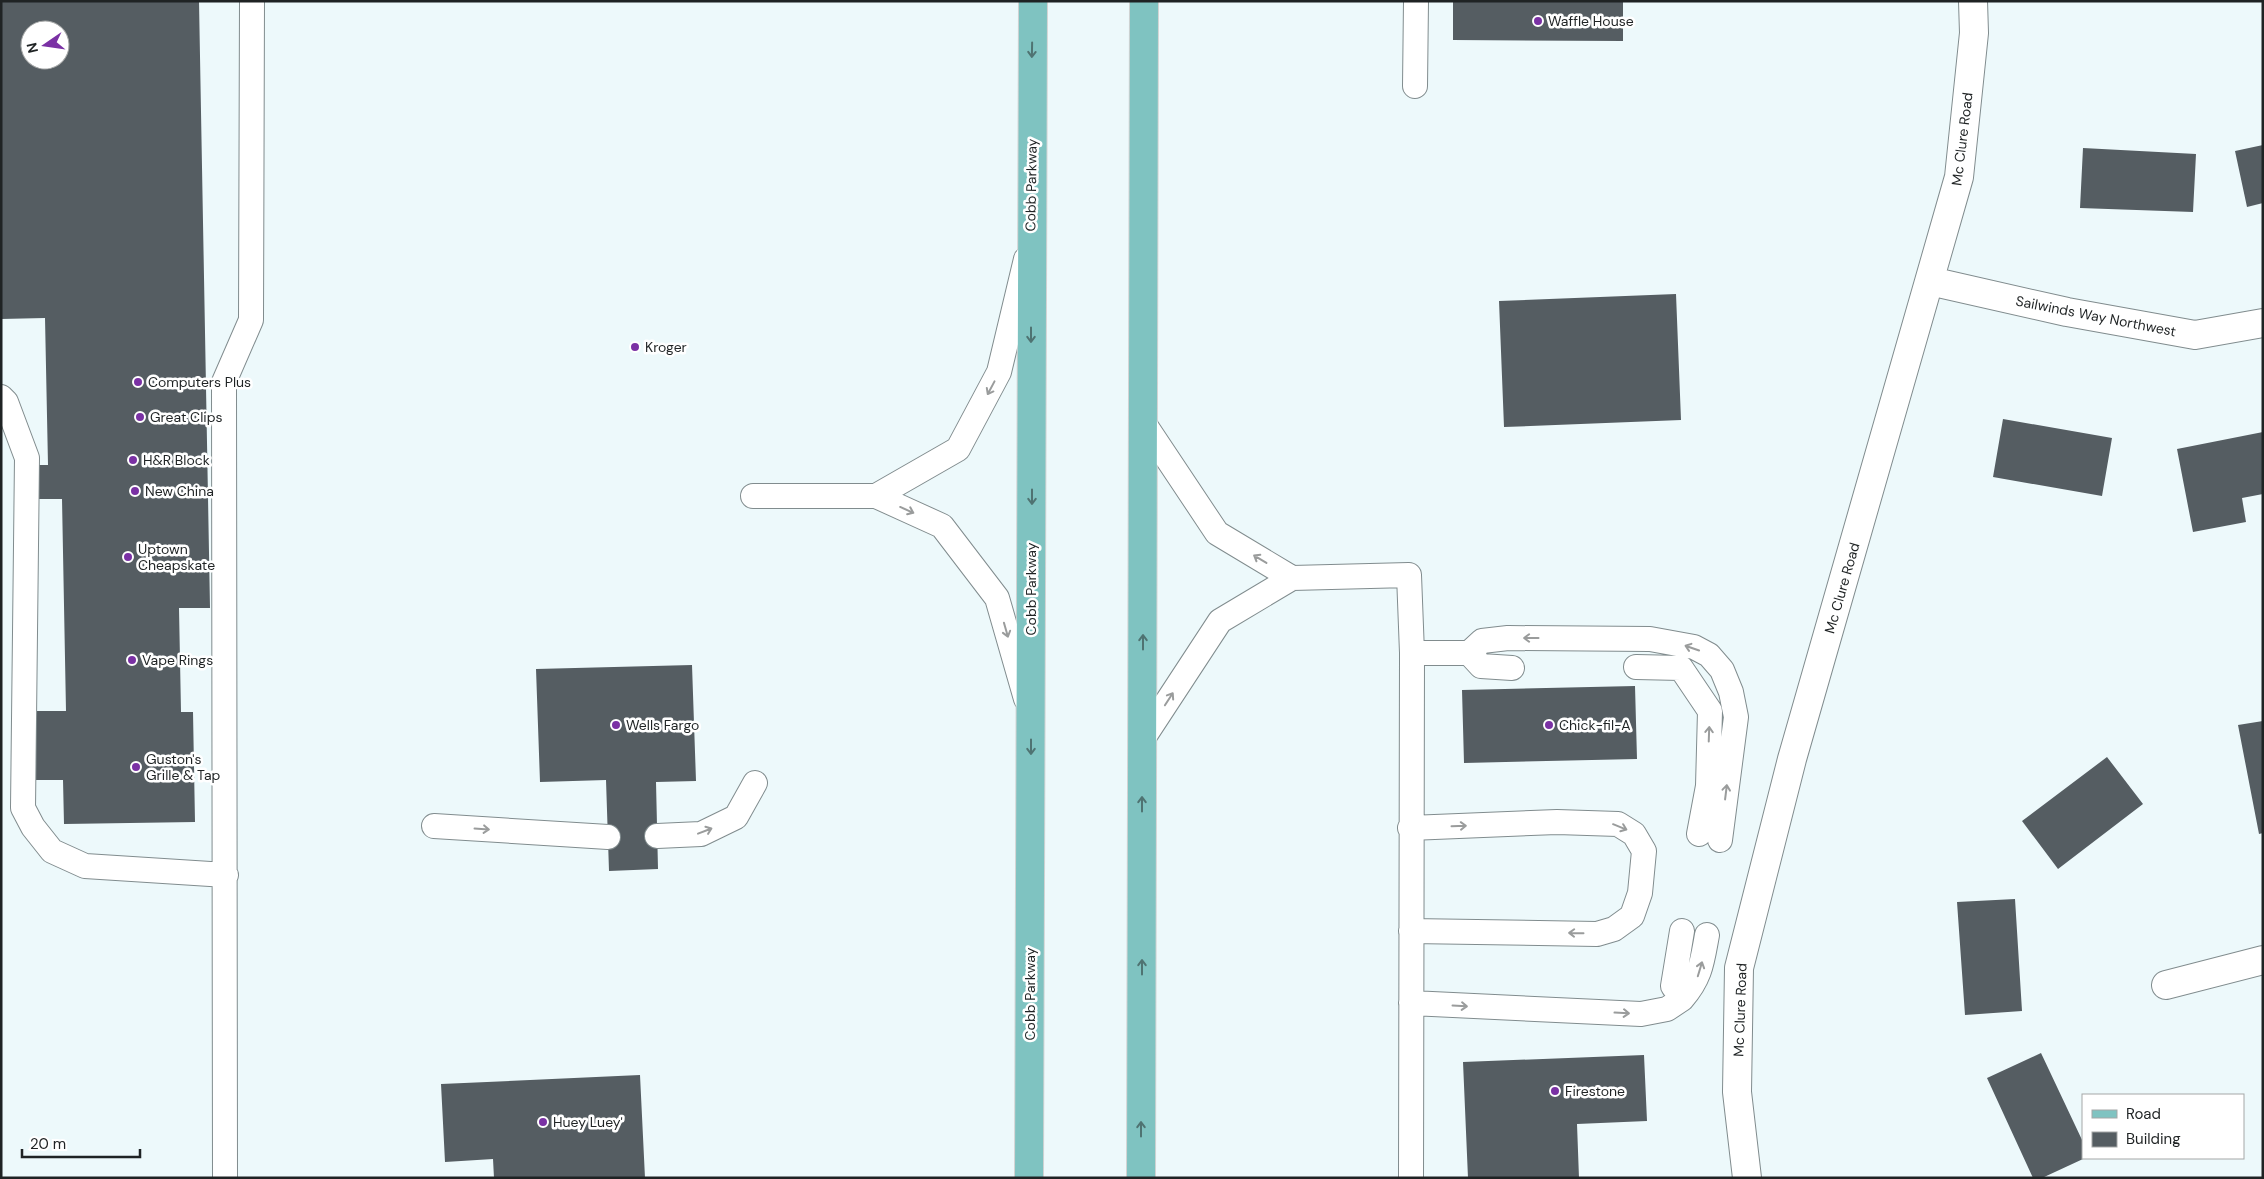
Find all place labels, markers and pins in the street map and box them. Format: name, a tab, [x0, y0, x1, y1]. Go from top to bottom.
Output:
place label: Waffle House	[1548, 12, 1634, 30]
marker: Waffle House	[1532, 15, 1544, 27]
place label: Kroger	[645, 338, 687, 356]
marker: Kroger	[629, 341, 641, 353]
place label: Computers Plus	[148, 373, 251, 391]
marker: Computers Plus	[132, 376, 144, 388]
place label: Great Clips	[150, 408, 222, 426]
marker: Great Clips	[134, 411, 146, 423]
place label: H&R Block	[143, 451, 210, 469]
marker: H&R Block	[127, 454, 139, 466]
place label: New China	[145, 482, 214, 500]
marker: New China	[129, 485, 141, 497]
place label: Uptown Cheapskate	[138, 540, 215, 574]
marker: Uptown Cheapskate	[122, 551, 134, 563]
place label: Vape Rings	[142, 651, 213, 669]
marker: Vape Rings	[126, 654, 138, 666]
place label: Wells Fargo	[626, 716, 699, 734]
place label: Chick-fil-A	[1559, 716, 1631, 734]
marker: Wells Fargo	[610, 719, 622, 731]
marker: Chick-fil-A	[1543, 719, 1555, 731]
place label: Guston's Grille & Tap	[146, 750, 221, 784]
marker: Guston's Grille & Tap	[130, 761, 142, 773]
place label: Firestone	[1565, 1082, 1625, 1100]
marker: Firestone	[1549, 1085, 1561, 1097]
place label: Huey Luey'	[553, 1113, 623, 1131]
marker: Huey Luey'	[537, 1116, 549, 1128]

